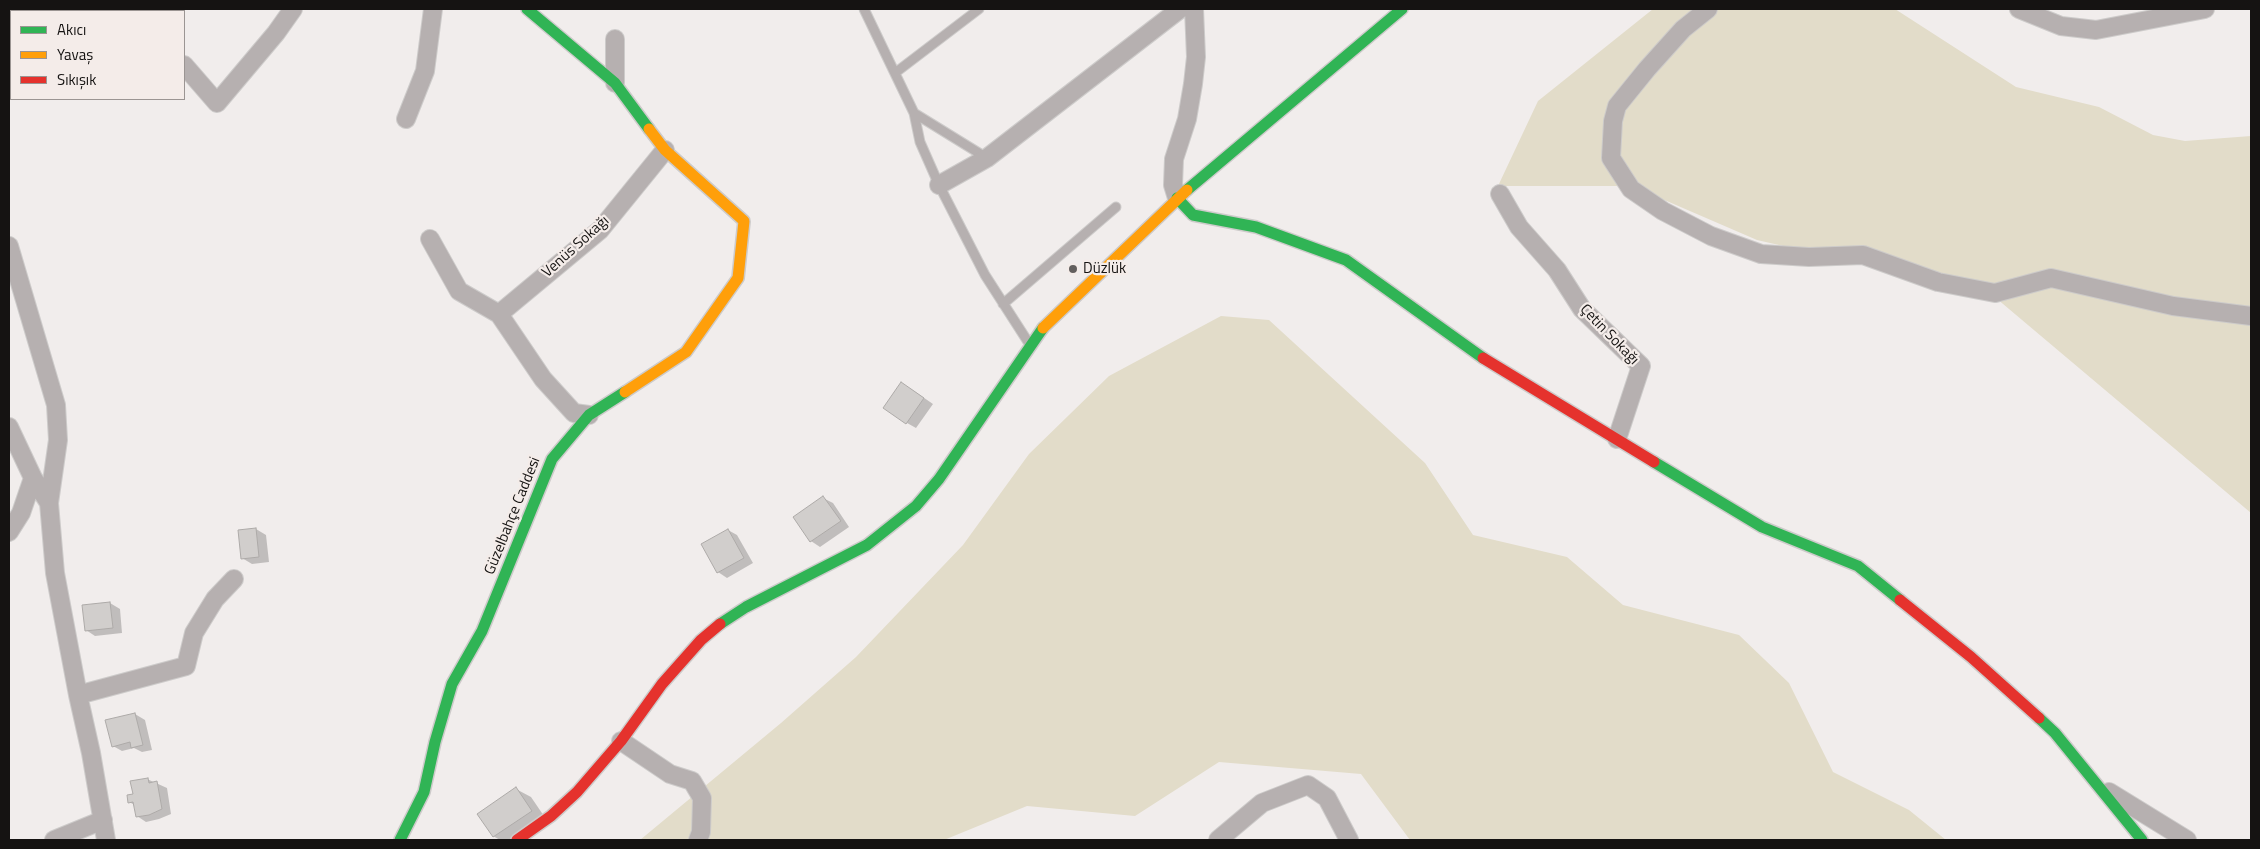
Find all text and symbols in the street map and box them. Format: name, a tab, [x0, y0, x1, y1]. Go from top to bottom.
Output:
legend	[10, 10, 185, 100]
text: Akıcı	[57, 18, 86, 41]
text: Yavaş	[57, 43, 93, 66]
text: Sıkışık	[57, 68, 96, 91]
street label: Venüs Sokağı	[539, 212, 613, 282]
place label: Düzlük	[1083, 260, 1126, 278]
marker: Düzlük	[1067, 263, 1079, 275]
street label: Çetin Sokağı	[1576, 301, 1642, 369]
street label: Güzelbahçe Caddesi	[481, 455, 545, 577]

